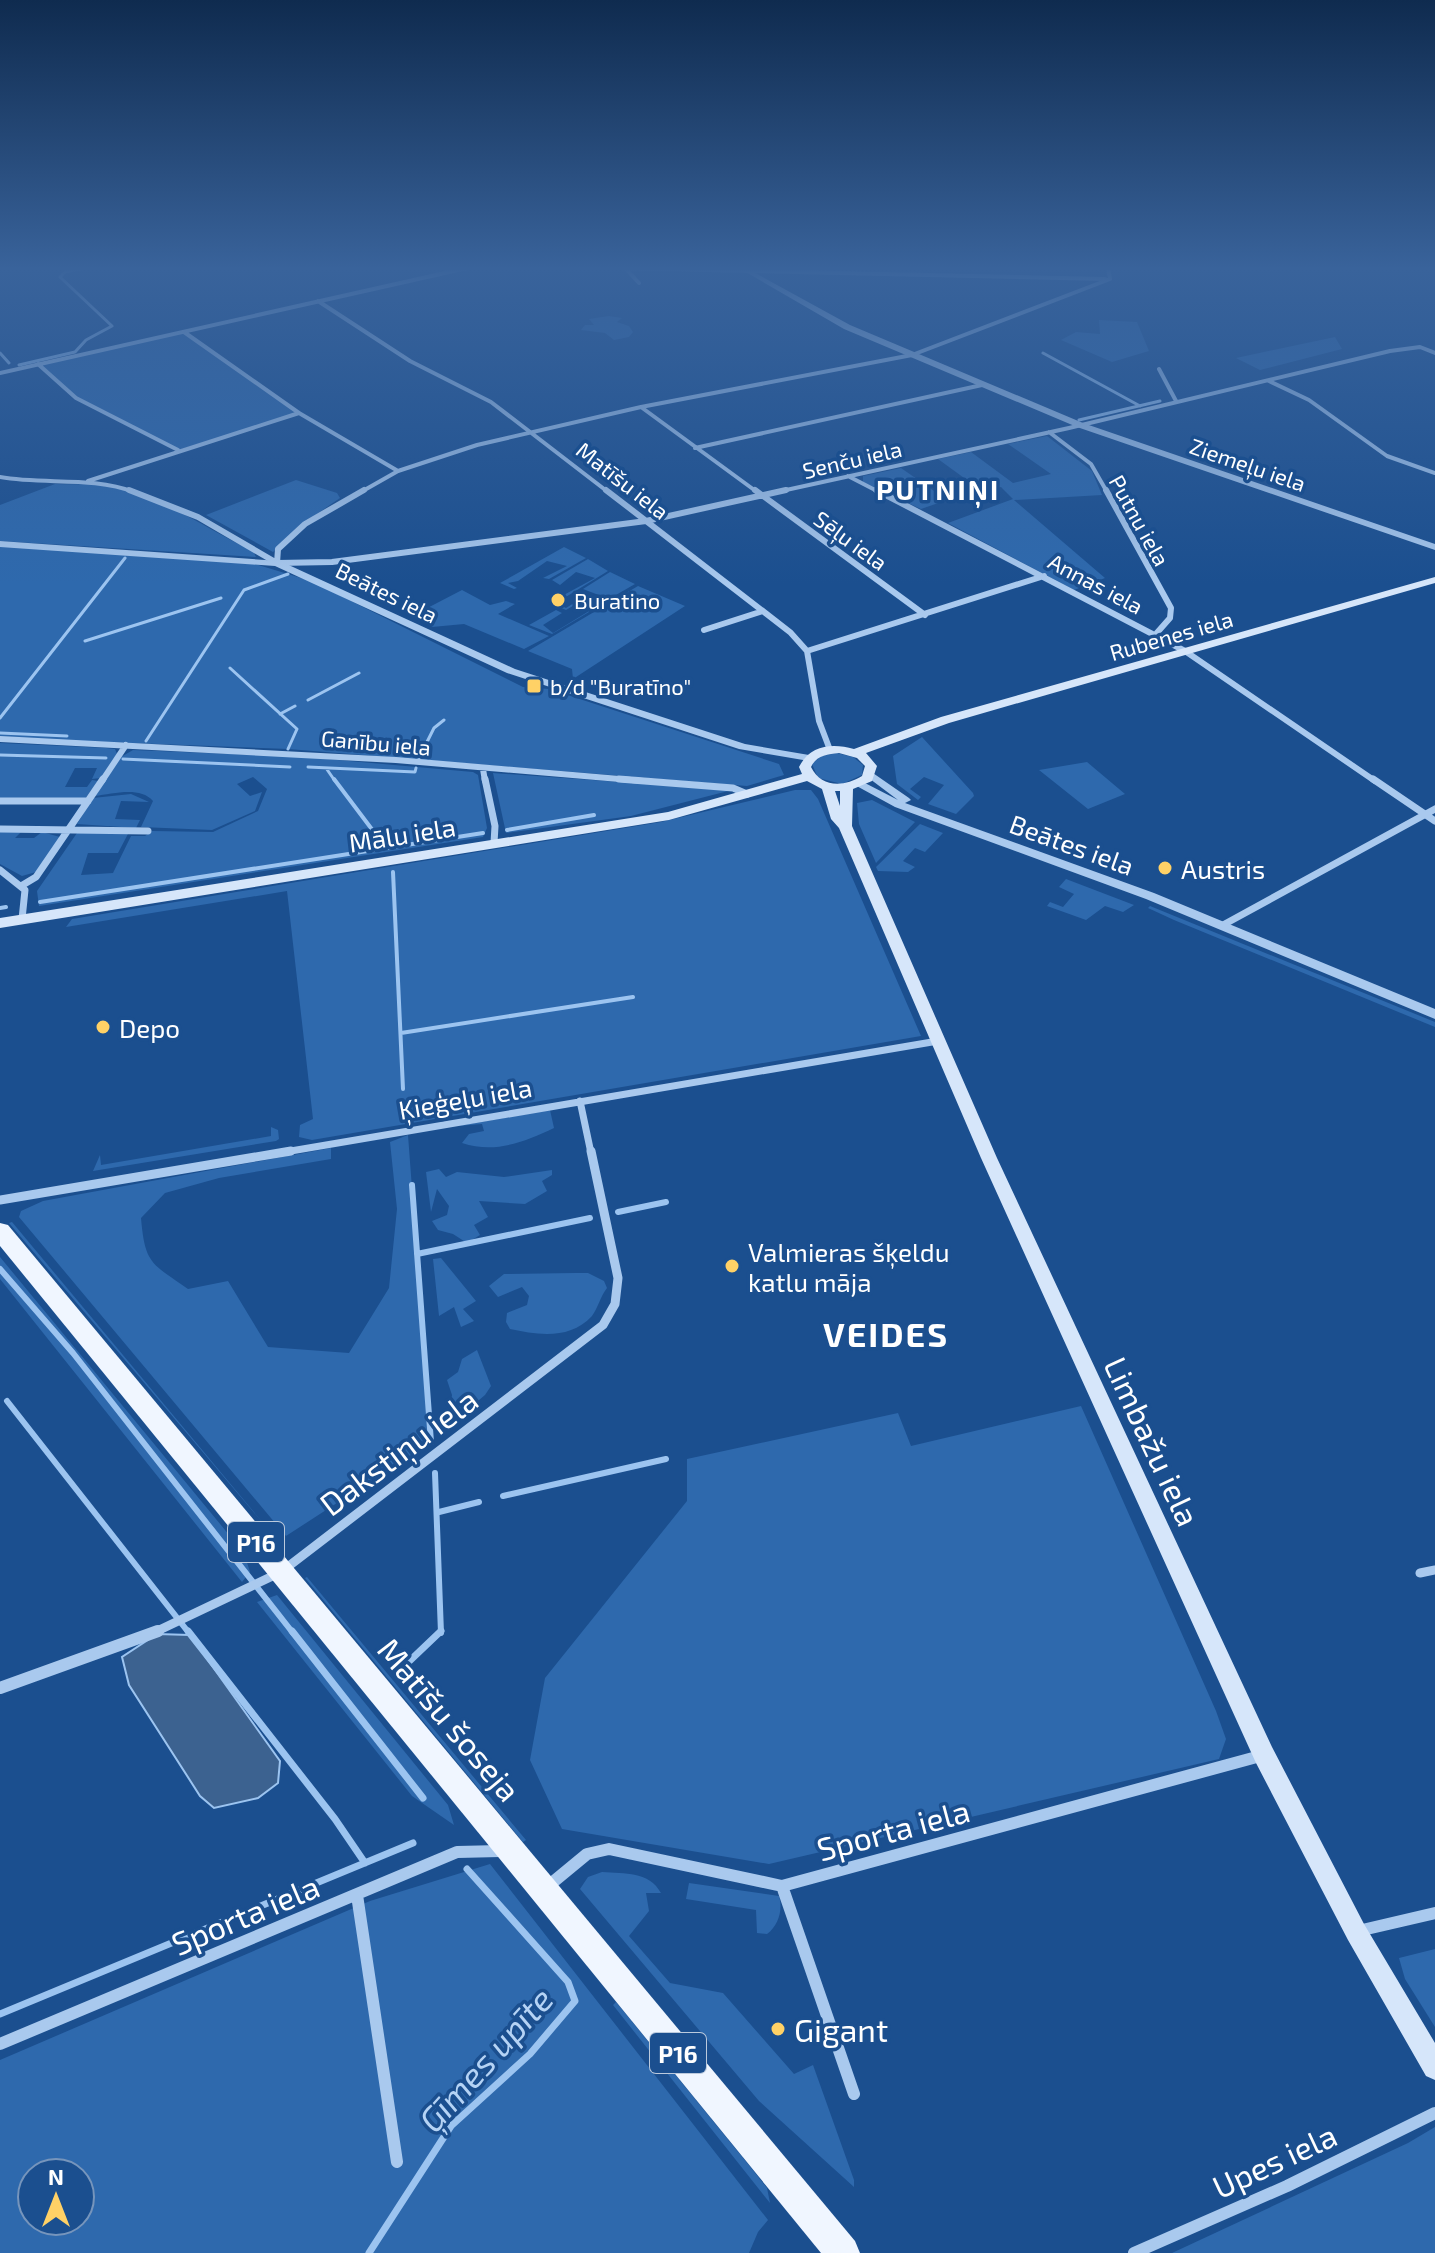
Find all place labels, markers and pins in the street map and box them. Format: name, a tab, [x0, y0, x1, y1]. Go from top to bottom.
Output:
place label: Buratino	[574, 587, 660, 613]
marker: Buratino	[549, 591, 567, 609]
place label: b/d "Buratīno"	[550, 673, 691, 699]
marker: b/d "Buratīno"	[525, 677, 543, 695]
place label: Austris	[1181, 853, 1265, 884]
marker: Austris	[1156, 859, 1174, 877]
place label: Depo	[119, 1012, 180, 1043]
marker: Depo	[94, 1018, 112, 1036]
place label: Valmieras šķeldu katlu māja	[748, 1236, 949, 1297]
marker: Valmieras šķeldu katlu māja	[723, 1257, 741, 1275]
place label: Gigant	[794, 2010, 888, 2048]
marker: Gigant	[769, 2020, 787, 2038]

